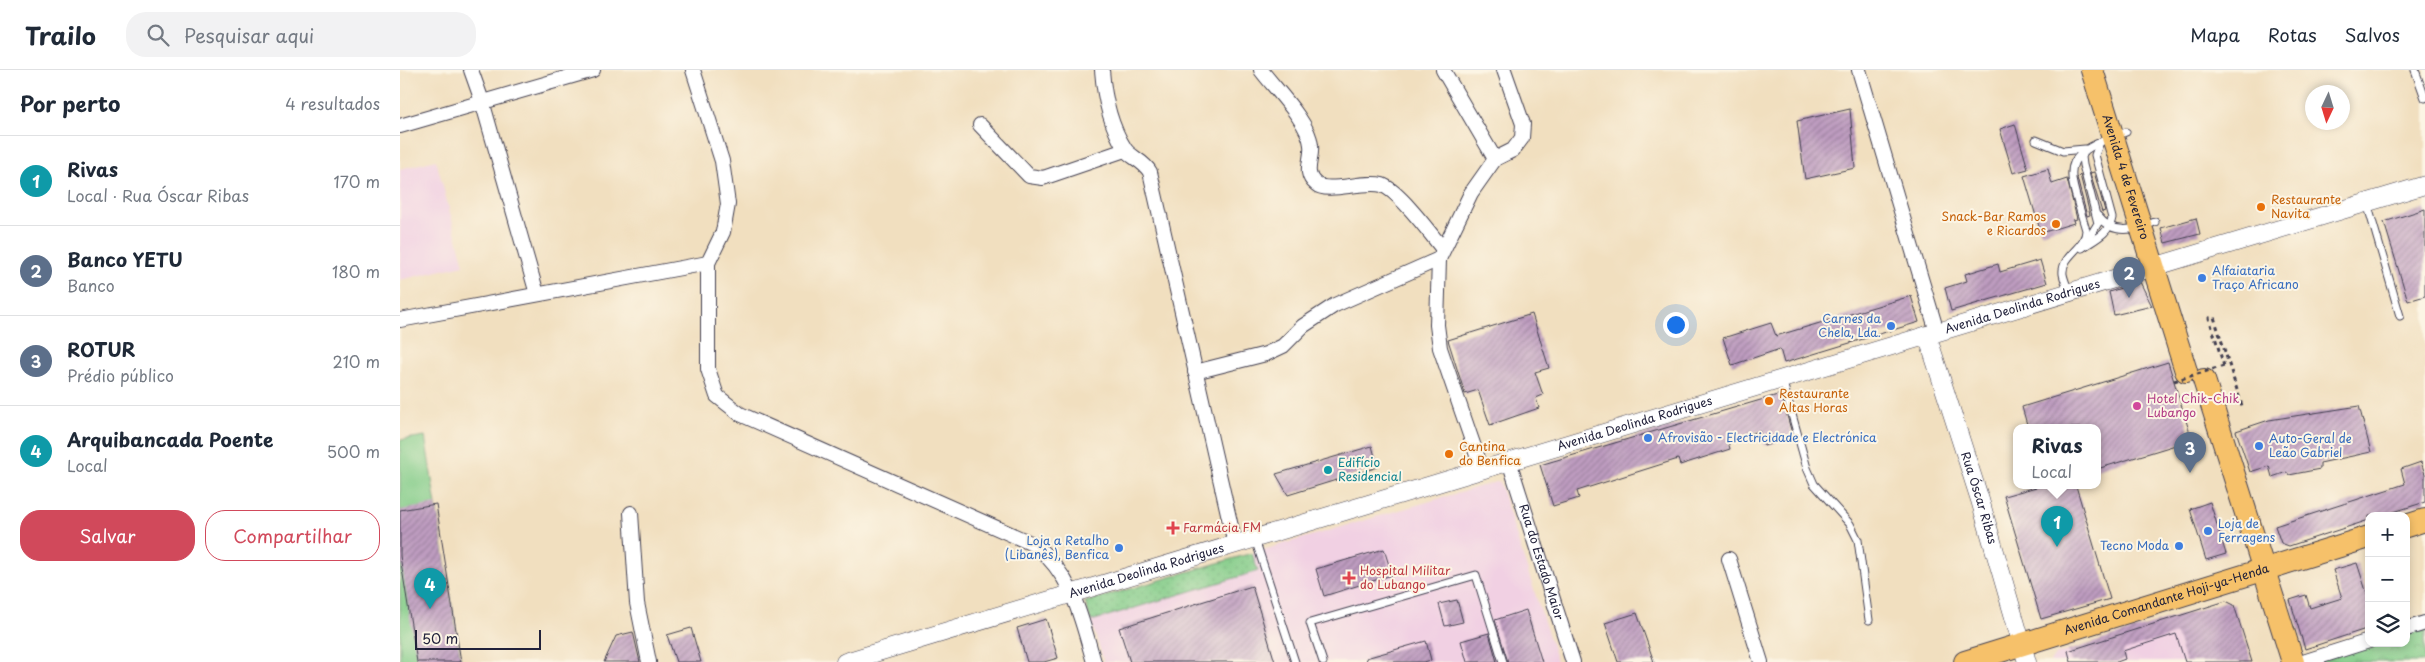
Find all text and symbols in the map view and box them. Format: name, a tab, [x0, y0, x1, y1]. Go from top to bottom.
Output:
search box	[126, 12, 476, 57]
text: Trailo	[25, 17, 96, 53]
icon: search	[144, 21, 172, 49]
text: Pesquisar aqui	[184, 21, 314, 49]
text: Mapa	[2190, 21, 2240, 48]
text: Rotas	[2268, 21, 2317, 48]
text: Salvos	[2345, 21, 2400, 48]
north arrow	[2305, 85, 2350, 130]
text: Por perto	[20, 87, 120, 119]
text: 4 resultados	[285, 91, 380, 115]
street label: Avenida 4 de Fevereiro	[2098, 112, 2154, 242]
text: Rivas	[67, 155, 118, 183]
text: 1	[32, 169, 40, 193]
text: 170 m	[334, 169, 380, 193]
text: Local · Rua Óscar Ribas	[67, 183, 249, 207]
place label: Restaurante Navita	[2271, 190, 2342, 222]
marker: Restaurante Navita	[2255, 201, 2267, 213]
place label: Snack-Bar Ramos e Ricardos	[1941, 207, 2047, 239]
marker: Snack-Bar Ramos e Ricardos	[2050, 218, 2062, 230]
text: Banco YETU	[67, 245, 183, 273]
pin: 2	[2113, 257, 2145, 298]
text: 2	[30, 259, 42, 283]
text: 180 m	[332, 259, 380, 283]
place label: Alfaiataria Traço Africano	[2212, 261, 2299, 293]
marker: Alfaiataria Traço Africano	[2196, 272, 2208, 284]
text: Banco	[67, 273, 115, 297]
street label: Avenida Deolinda Rodrigues	[1943, 274, 2102, 337]
place label: Carnes da Chela, Lda.	[1818, 309, 1881, 341]
your location	[1663, 312, 1689, 338]
marker: Carnes da Chela, Lda.	[1885, 320, 1897, 332]
text: ROTUR	[67, 335, 136, 363]
text: 3	[31, 349, 41, 373]
text: 210 m	[332, 349, 380, 373]
text: Prédio público	[67, 363, 174, 387]
place label: Restaurante Altas Horas	[1779, 384, 1850, 416]
place label: Hotel Chik-Chik Lubango	[2147, 389, 2239, 421]
street label: Avenida Deolinda Rodrigues	[1555, 391, 1715, 455]
marker: Restaurante Altas Horas	[1763, 395, 1775, 407]
marker: Hotel Chik-Chik Lubango	[2131, 400, 2143, 412]
popup	[2013, 424, 2101, 489]
text: Arquibancada Poente	[67, 425, 273, 453]
place label: Afrovisão - Electricidade e Electrónica	[1658, 428, 1877, 446]
place label: Auto-Geral de Leão Gabriel	[2269, 429, 2352, 461]
text: Rivas	[2031, 431, 2083, 459]
marker: Afrovisão - Electricidade e Electrónica	[1642, 432, 1654, 444]
pin: 3	[2174, 432, 2206, 473]
place label: Cantina do Benfica	[1459, 437, 1521, 469]
text: 4	[31, 439, 41, 463]
text: 500 m	[327, 439, 380, 463]
marker: Auto-Geral de Leão Gabriel	[2253, 440, 2265, 452]
marker: Cantina do Benfica	[1443, 448, 1455, 460]
street label: Rua Óscar Ribas	[1957, 449, 2002, 546]
text: Local	[67, 453, 108, 477]
place label: Edifício Residencial	[1338, 453, 1402, 485]
text: Local	[2031, 459, 2072, 483]
marker: Edifício Residencial	[1322, 464, 1334, 476]
street label: Rua do Estado Maior	[1515, 502, 1569, 622]
pin: 1	[2041, 506, 2073, 547]
button: Salvar	[20, 510, 195, 561]
button: Compartilhar	[205, 510, 380, 561]
map controls	[2365, 512, 2410, 647]
button: +	[2365, 512, 2410, 557]
place label: Loja de Ferragens	[2218, 514, 2276, 546]
place label: Farmácia FM	[1183, 518, 1261, 536]
marker: Farmácia FM	[1167, 522, 1179, 534]
marker: Loja de Ferragens	[2202, 525, 2214, 537]
place label: Loja a Retalho (Libanês), Benfica	[1005, 531, 1109, 563]
place label: Tecno Moda	[2100, 536, 2170, 554]
street label: Avenida Deolinda Rodrigues	[1067, 538, 1226, 602]
marker: Tecno Moda	[2173, 540, 2185, 552]
marker: Loja a Retalho (Libanês), Benfica	[1113, 542, 1125, 554]
button: −	[2365, 557, 2410, 602]
street label: Avenida Comandante Hoji-ya-Henda	[2061, 558, 2272, 639]
place label: Hospital Militar do Lubango	[1360, 561, 1451, 593]
pin: 4	[414, 568, 446, 609]
marker: Hospital Militar do Lubango	[1342, 571, 1356, 585]
button: layers	[2365, 602, 2410, 647]
scale bar	[415, 627, 541, 650]
text: 50 m	[422, 628, 458, 649]

